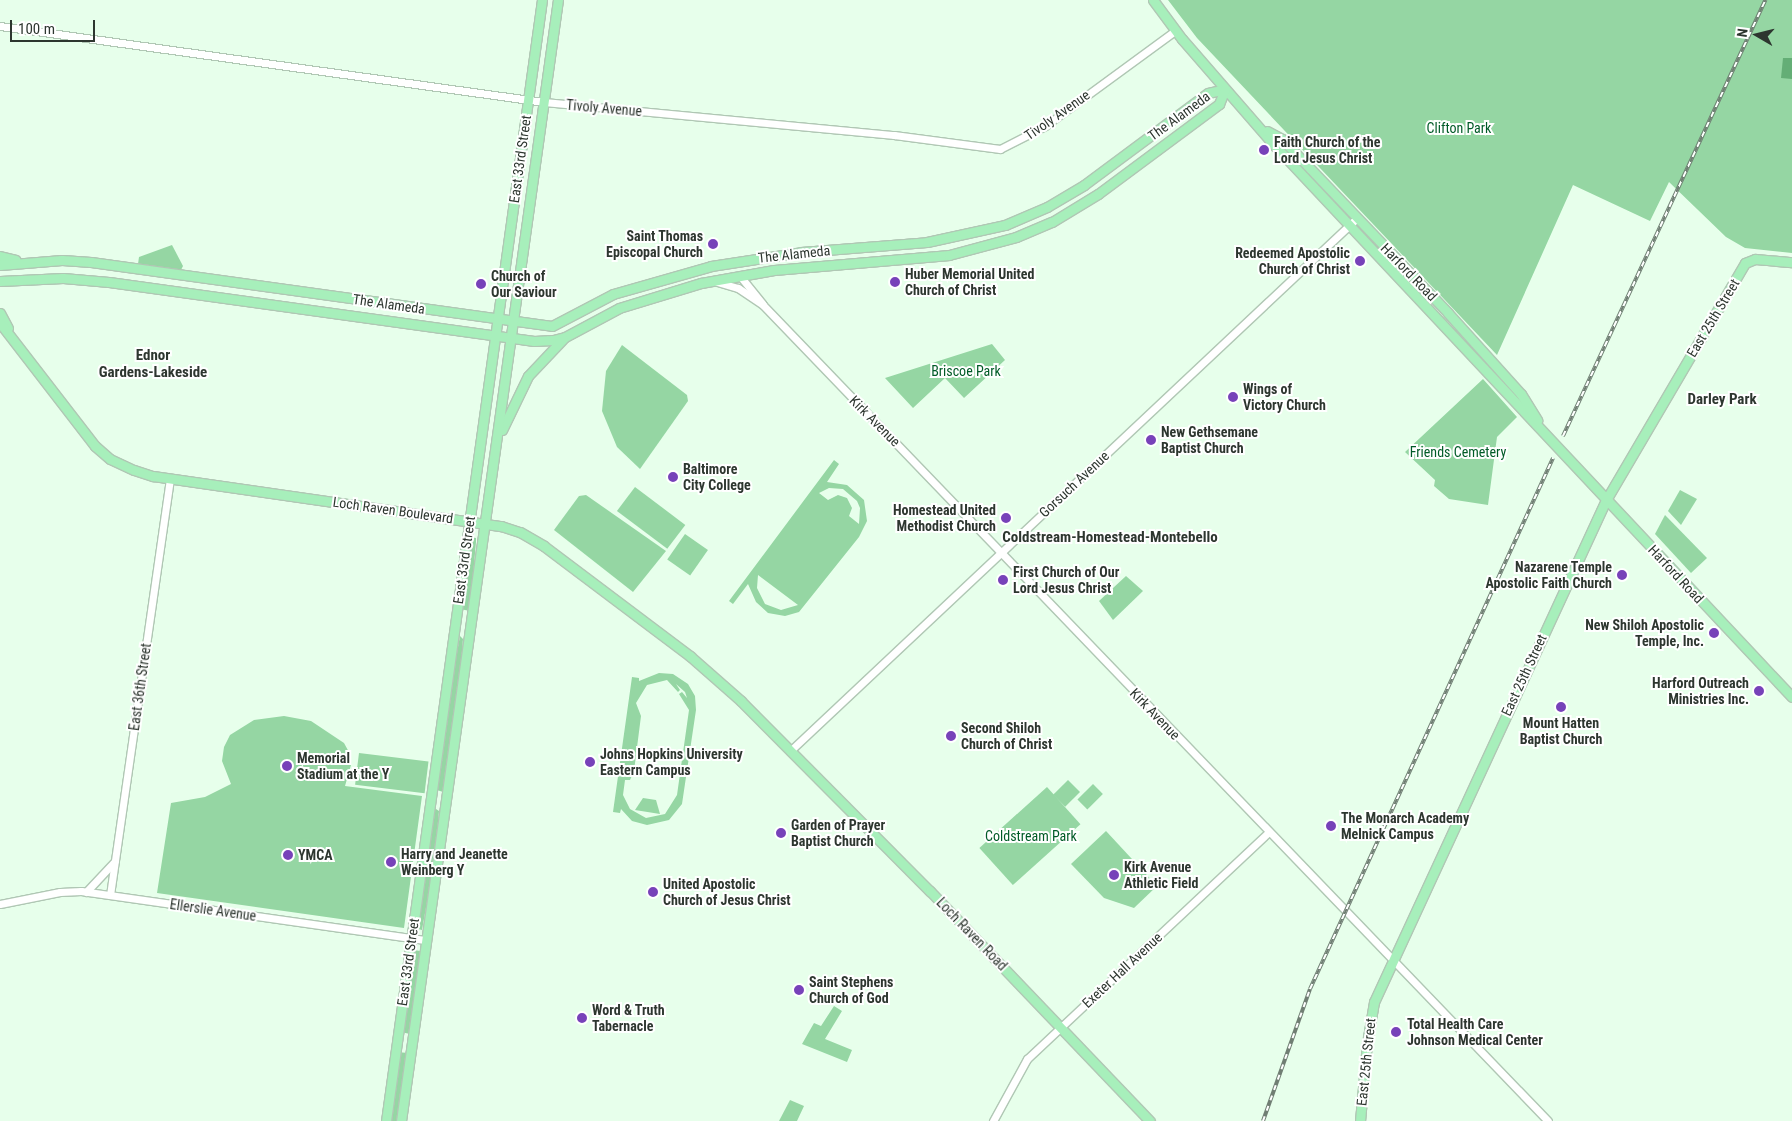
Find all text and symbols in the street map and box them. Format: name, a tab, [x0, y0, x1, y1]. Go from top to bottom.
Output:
scale bar	[12, 10, 98, 42]
north arrow	[1732, 10, 1782, 60]
text: 100 m	[18, 20, 55, 38]
text: N	[1734, 28, 1751, 38]
street label: Tivoly Avenue	[1021, 86, 1093, 144]
street label: The Alameda	[1145, 88, 1213, 144]
street label: Tivoly Avenue	[565, 96, 643, 120]
street label: East 33rd Street	[506, 114, 534, 204]
park label: Clifton Park	[1427, 120, 1491, 136]
place label: Faith Church of the Lord Jesus Christ	[1274, 134, 1380, 166]
marker: Faith Church of the Lord Jesus Christ	[1258, 144, 1270, 156]
place label: Saint Thomas Episcopal Church	[606, 228, 703, 260]
marker: Saint Thomas Episcopal Church	[707, 238, 719, 250]
street label: Harford Road	[1377, 240, 1441, 304]
street label: The Alameda	[757, 242, 831, 266]
place label: Redeemed Apostolic Church of Christ	[1235, 245, 1350, 278]
marker: Redeemed Apostolic Church of Christ	[1354, 255, 1366, 267]
place label: Huber Memorial United Church of Christ	[905, 266, 1034, 298]
place label: Church of Our Saviour	[491, 268, 557, 300]
marker: Huber Memorial United Church of Christ	[889, 276, 901, 288]
street label: East 25th Street	[1683, 276, 1743, 360]
marker: Church of Our Saviour	[475, 278, 487, 290]
street label: The Alameda	[352, 291, 426, 317]
district label: Ednor Gardens-Lakeside	[99, 346, 207, 381]
park label: Briscoe Park	[931, 363, 1001, 379]
place label: Wings of Victory Church	[1243, 381, 1326, 414]
marker: Wings of Victory Church	[1227, 391, 1239, 403]
district label: Darley Park	[1687, 391, 1757, 409]
street label: Kirk Avenue	[846, 392, 904, 450]
place label: New Gethsemane Baptist Church	[1161, 424, 1258, 457]
marker: New Gethsemane Baptist Church	[1145, 434, 1157, 446]
park label: Friends Cemetery	[1410, 444, 1506, 460]
street label: Gorsuch Avenue	[1036, 447, 1112, 521]
place label: Baltimore City College	[683, 461, 751, 494]
marker: Baltimore City College	[667, 471, 679, 483]
street label: Loch Raven Boulevard	[332, 493, 454, 527]
place label: Homestead United Methodist Church	[893, 502, 996, 534]
marker: Homestead United Methodist Church	[1000, 512, 1012, 524]
street label: East 33rd Street	[450, 515, 478, 605]
district label: Coldstream-Homestead-Montebello	[1002, 529, 1218, 547]
street label: Harford Road	[1645, 541, 1707, 607]
place label: Nazarene Temple Apostolic Faith Church	[1485, 559, 1612, 592]
place label: First Church of Our Lord Jesus Christ	[1013, 564, 1119, 596]
marker: Nazarene Temple Apostolic Faith Church	[1616, 569, 1628, 581]
marker: First Church of Our Lord Jesus Christ	[997, 574, 1009, 586]
place label: New Shiloh Apostolic Temple, Inc.	[1585, 617, 1704, 650]
marker: New Shiloh Apostolic Temple, Inc.	[1708, 627, 1720, 639]
street label: East 25th Street	[1498, 632, 1550, 718]
street label: East 36th Street	[126, 642, 154, 732]
place label: Harford Outreach Ministries Inc.	[1652, 675, 1749, 708]
street label: Kirk Avenue	[1126, 685, 1184, 743]
marker: Harford Outreach Ministries Inc.	[1753, 685, 1765, 697]
marker: Mount Hatten Baptist Church	[1555, 701, 1567, 713]
place label: Mount Hatten Baptist Church	[1520, 715, 1602, 748]
place label: Second Shiloh Church of Christ	[961, 720, 1052, 752]
marker: Second Shiloh Church of Christ	[945, 730, 957, 742]
place label: Johns Hopkins University Eastern Campus	[600, 746, 743, 779]
place label: Memorial Stadium at the Y	[297, 750, 389, 782]
marker: Johns Hopkins University Eastern Campus	[584, 756, 596, 768]
marker: Memorial Stadium at the Y	[281, 760, 293, 772]
place label: The Monarch Academy Melnick Campus	[1341, 810, 1469, 842]
place label: Garden of Prayer Baptist Church	[791, 817, 885, 850]
marker: The Monarch Academy Melnick Campus	[1325, 820, 1337, 832]
marker: Garden of Prayer Baptist Church	[775, 827, 787, 839]
park label: Coldstream Park	[985, 828, 1077, 844]
place label: Harry and Jeanette Weinberg Y	[401, 846, 508, 879]
place label: YMCA	[298, 847, 333, 863]
marker: YMCA	[282, 849, 294, 861]
marker: Harry and Jeanette Weinberg Y	[385, 856, 397, 868]
place label: Kirk Avenue Athletic Field	[1124, 859, 1198, 892]
marker: Kirk Avenue Athletic Field	[1108, 869, 1120, 881]
place label: United Apostolic Church of Jesus Christ	[663, 876, 791, 909]
marker: United Apostolic Church of Jesus Christ	[647, 886, 659, 898]
street label: Loch Raven Road	[933, 894, 1011, 974]
street label: Ellerslie Avenue	[169, 896, 257, 924]
street label: East 33rd Street	[394, 917, 422, 1007]
street label: Exeter Hall Avenue	[1079, 929, 1165, 1011]
place label: Saint Stephens Church of God	[809, 974, 893, 1006]
marker: Saint Stephens Church of God	[793, 984, 805, 996]
place label: Word & Truth Tabernacle	[592, 1002, 665, 1034]
marker: Word & Truth Tabernacle	[576, 1012, 588, 1024]
place label: Total Health Care Johnson Medical Center	[1407, 1016, 1543, 1048]
street label: East 25th Street	[1353, 1017, 1379, 1107]
marker: Total Health Care Johnson Medical Center	[1389, 1025, 1403, 1039]

